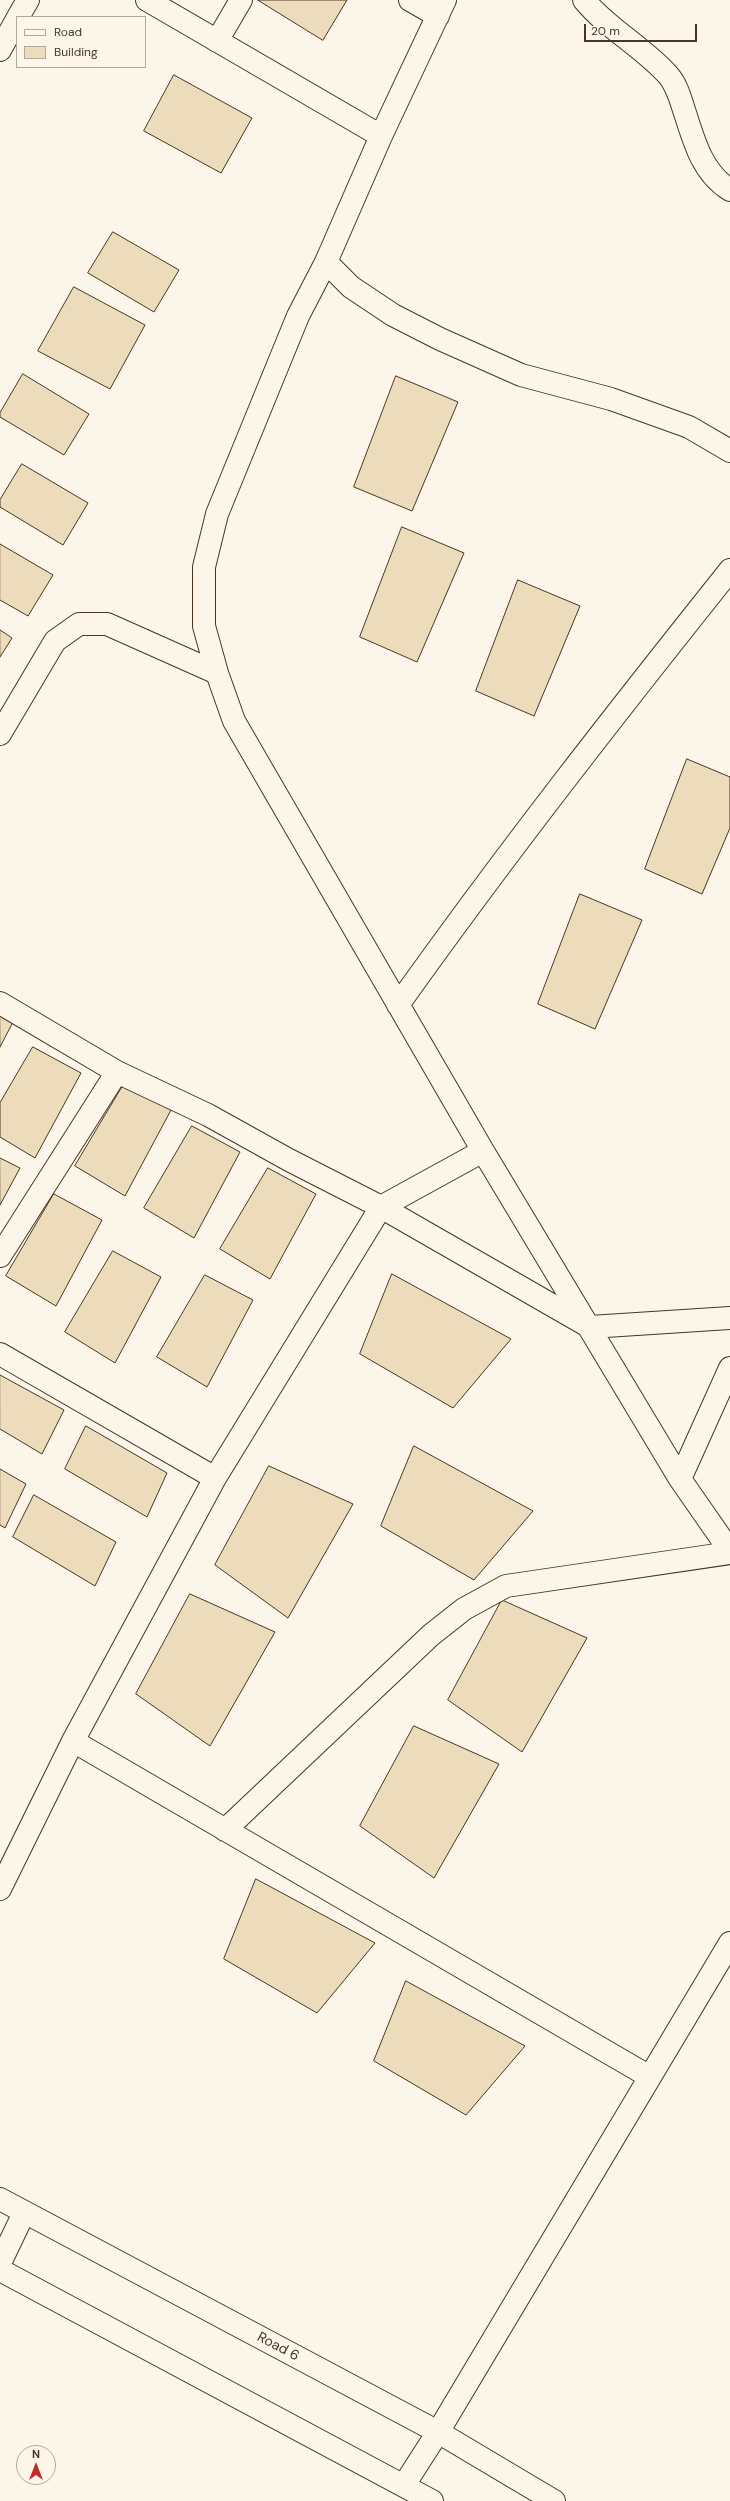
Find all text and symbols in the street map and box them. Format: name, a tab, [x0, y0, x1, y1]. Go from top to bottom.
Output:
legend	[16, 16, 146, 68]
scale bar	[586, 16, 699, 42]
text: 20 m	[591, 23, 620, 39]
text: Road	[54, 24, 82, 40]
text: Building	[54, 44, 98, 60]
street label: Road 6	[254, 2329, 302, 2365]
north arrow	[16, 2445, 56, 2485]
text: N	[32, 2447, 40, 2461]

